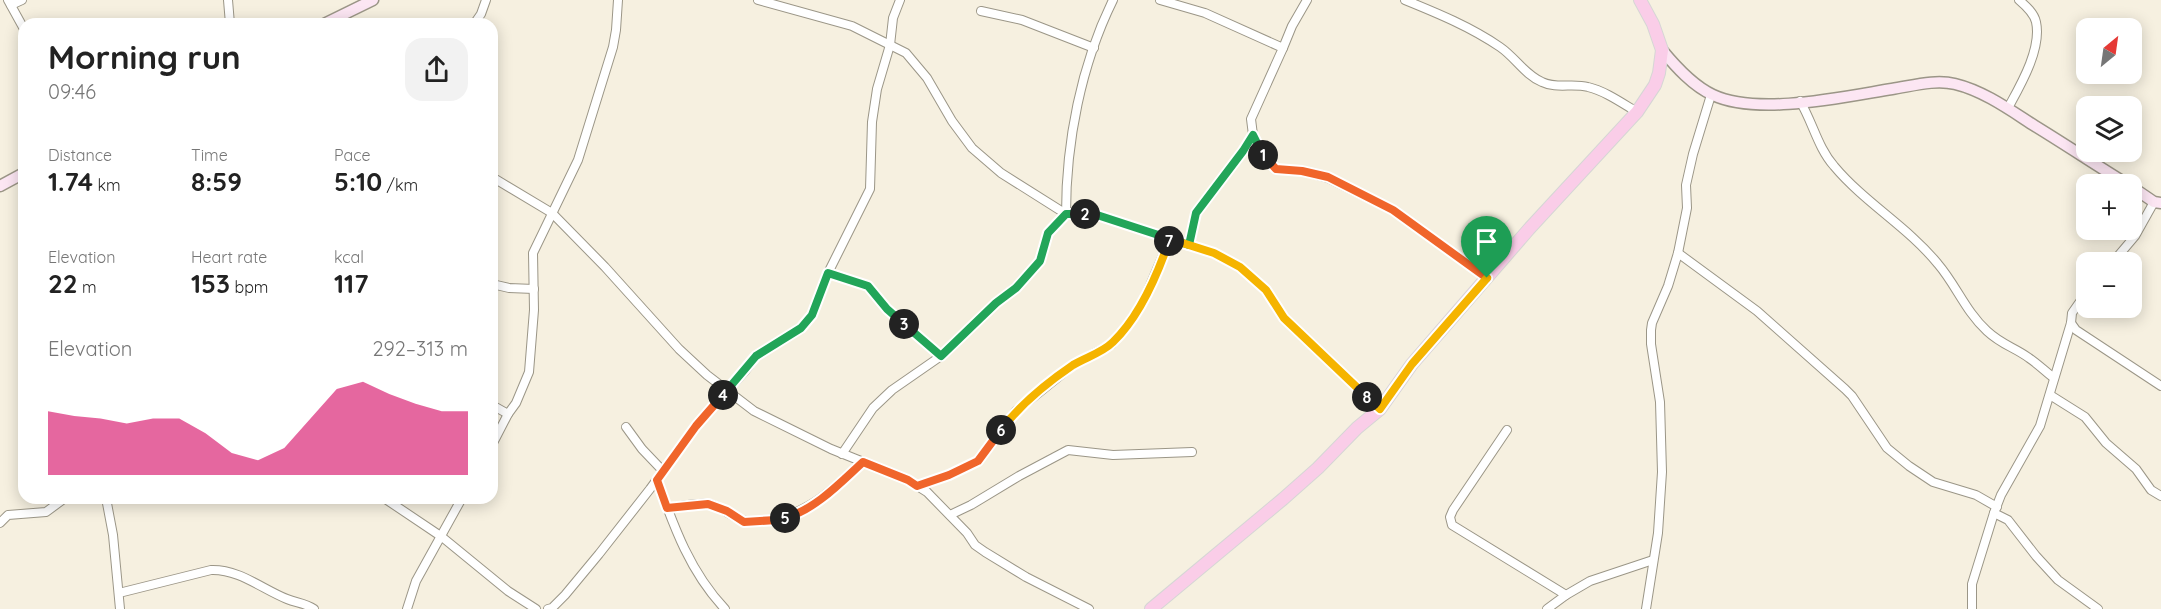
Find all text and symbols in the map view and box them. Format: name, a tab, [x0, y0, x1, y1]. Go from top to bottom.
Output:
north arrow	[2076, 18, 2142, 84]
map controls	[2076, 18, 2142, 318]
text: Morning run	[48, 36, 241, 77]
button: share	[405, 38, 468, 101]
text: 09:46	[48, 79, 96, 104]
button: layers	[2076, 96, 2142, 162]
pin: 1	[1248, 140, 1278, 170]
text: Distance	[48, 145, 112, 165]
text: Time	[191, 145, 228, 165]
text: Pace	[334, 145, 370, 165]
text: 1	[1260, 145, 1266, 165]
text: 1.74	[48, 165, 93, 198]
text: 8:59	[191, 165, 242, 198]
text: 5:10	[334, 165, 382, 198]
button: +	[2076, 174, 2142, 240]
text: km	[93, 175, 121, 195]
text: /km	[382, 175, 418, 195]
pin: 2	[1070, 199, 1100, 229]
text: 2	[1080, 204, 1090, 224]
pin	[1461, 216, 1512, 278]
icon: arrive	[1470, 225, 1503, 258]
pin: 7	[1154, 226, 1184, 256]
text: 7	[1165, 231, 1173, 251]
text: Elevation	[48, 247, 115, 267]
text: Heart rate	[191, 247, 267, 267]
text: kcal	[334, 247, 364, 267]
button: −	[2076, 252, 2142, 318]
text: 22	[48, 267, 78, 300]
text: 153	[191, 267, 230, 300]
text: 117	[334, 267, 369, 300]
text: m	[78, 277, 97, 297]
text: bpm	[230, 277, 268, 297]
pin: 3	[889, 309, 919, 339]
text: 3	[900, 314, 908, 334]
text: Elevation	[48, 336, 132, 361]
text: 292–313 m	[372, 336, 468, 361]
pin: 4	[708, 380, 738, 410]
pin: 8	[1352, 382, 1382, 412]
text: 4	[718, 385, 728, 405]
text: 8	[1363, 387, 1371, 407]
pin: 6	[986, 415, 1016, 445]
text: 6	[997, 420, 1005, 440]
pin: 5	[770, 503, 800, 533]
text: 5	[780, 508, 790, 528]

